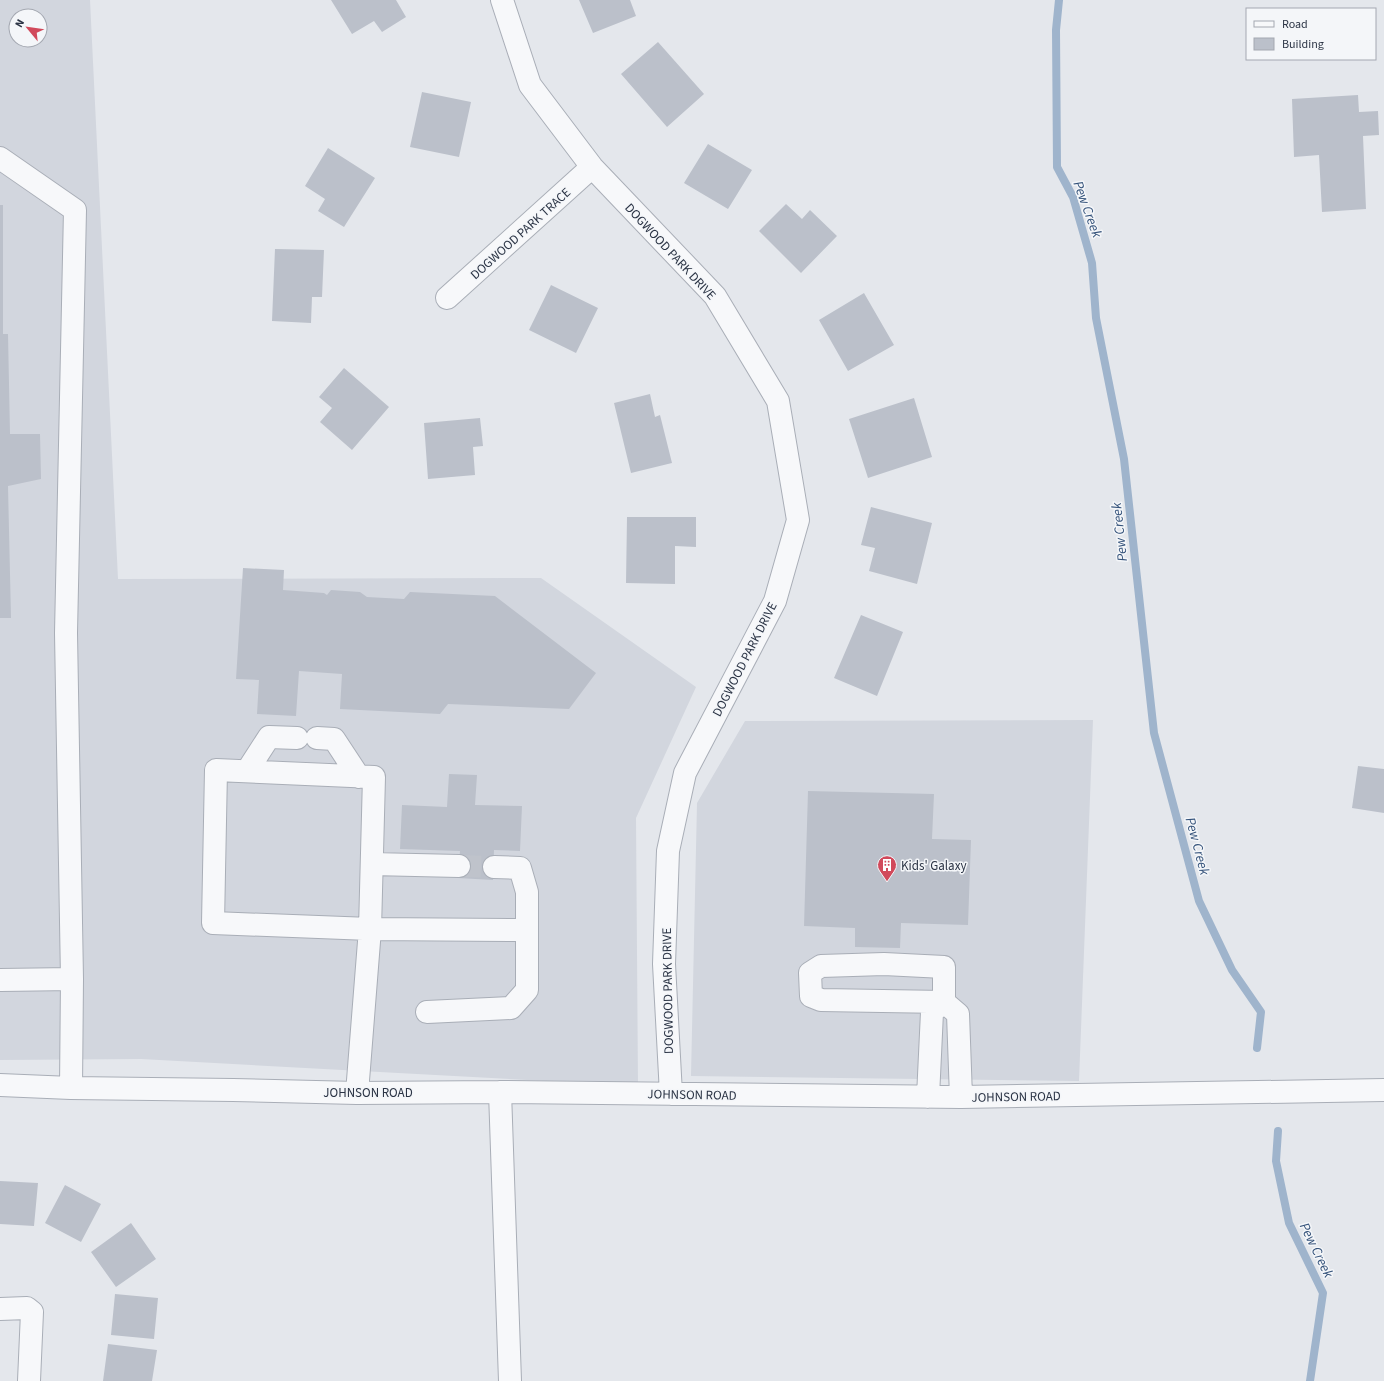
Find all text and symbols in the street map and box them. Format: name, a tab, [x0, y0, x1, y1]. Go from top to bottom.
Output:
north arrow	[8, 8, 48, 48]
legend	[1246, 8, 1376, 60]
text: Road	[1282, 16, 1308, 33]
text: N	[11, 17, 28, 30]
text: Building	[1282, 36, 1324, 53]
water label: Pew Creek	[1068, 178, 1107, 241]
street label: DOGWOOD PARK TRACE	[467, 184, 575, 284]
street label: DOGWOOD PARK DRIVE	[621, 199, 720, 304]
water label: Pew Creek	[1107, 501, 1133, 562]
street label: DOGWOOD PARK DRIVE	[708, 599, 782, 720]
water label: Pew Creek	[1180, 815, 1214, 878]
building icon: Kids' Galaxy	[876, 854, 898, 882]
place label: Kids' Galaxy	[901, 857, 967, 875]
street label: DOGWOOD PARK DRIVE	[658, 928, 678, 1054]
street label: JOHNSON ROAD	[323, 1084, 413, 1102]
street label: JOHNSON ROAD	[647, 1085, 737, 1105]
street label: JOHNSON ROAD	[971, 1087, 1061, 1107]
water label: Pew Creek	[1294, 1219, 1338, 1282]

